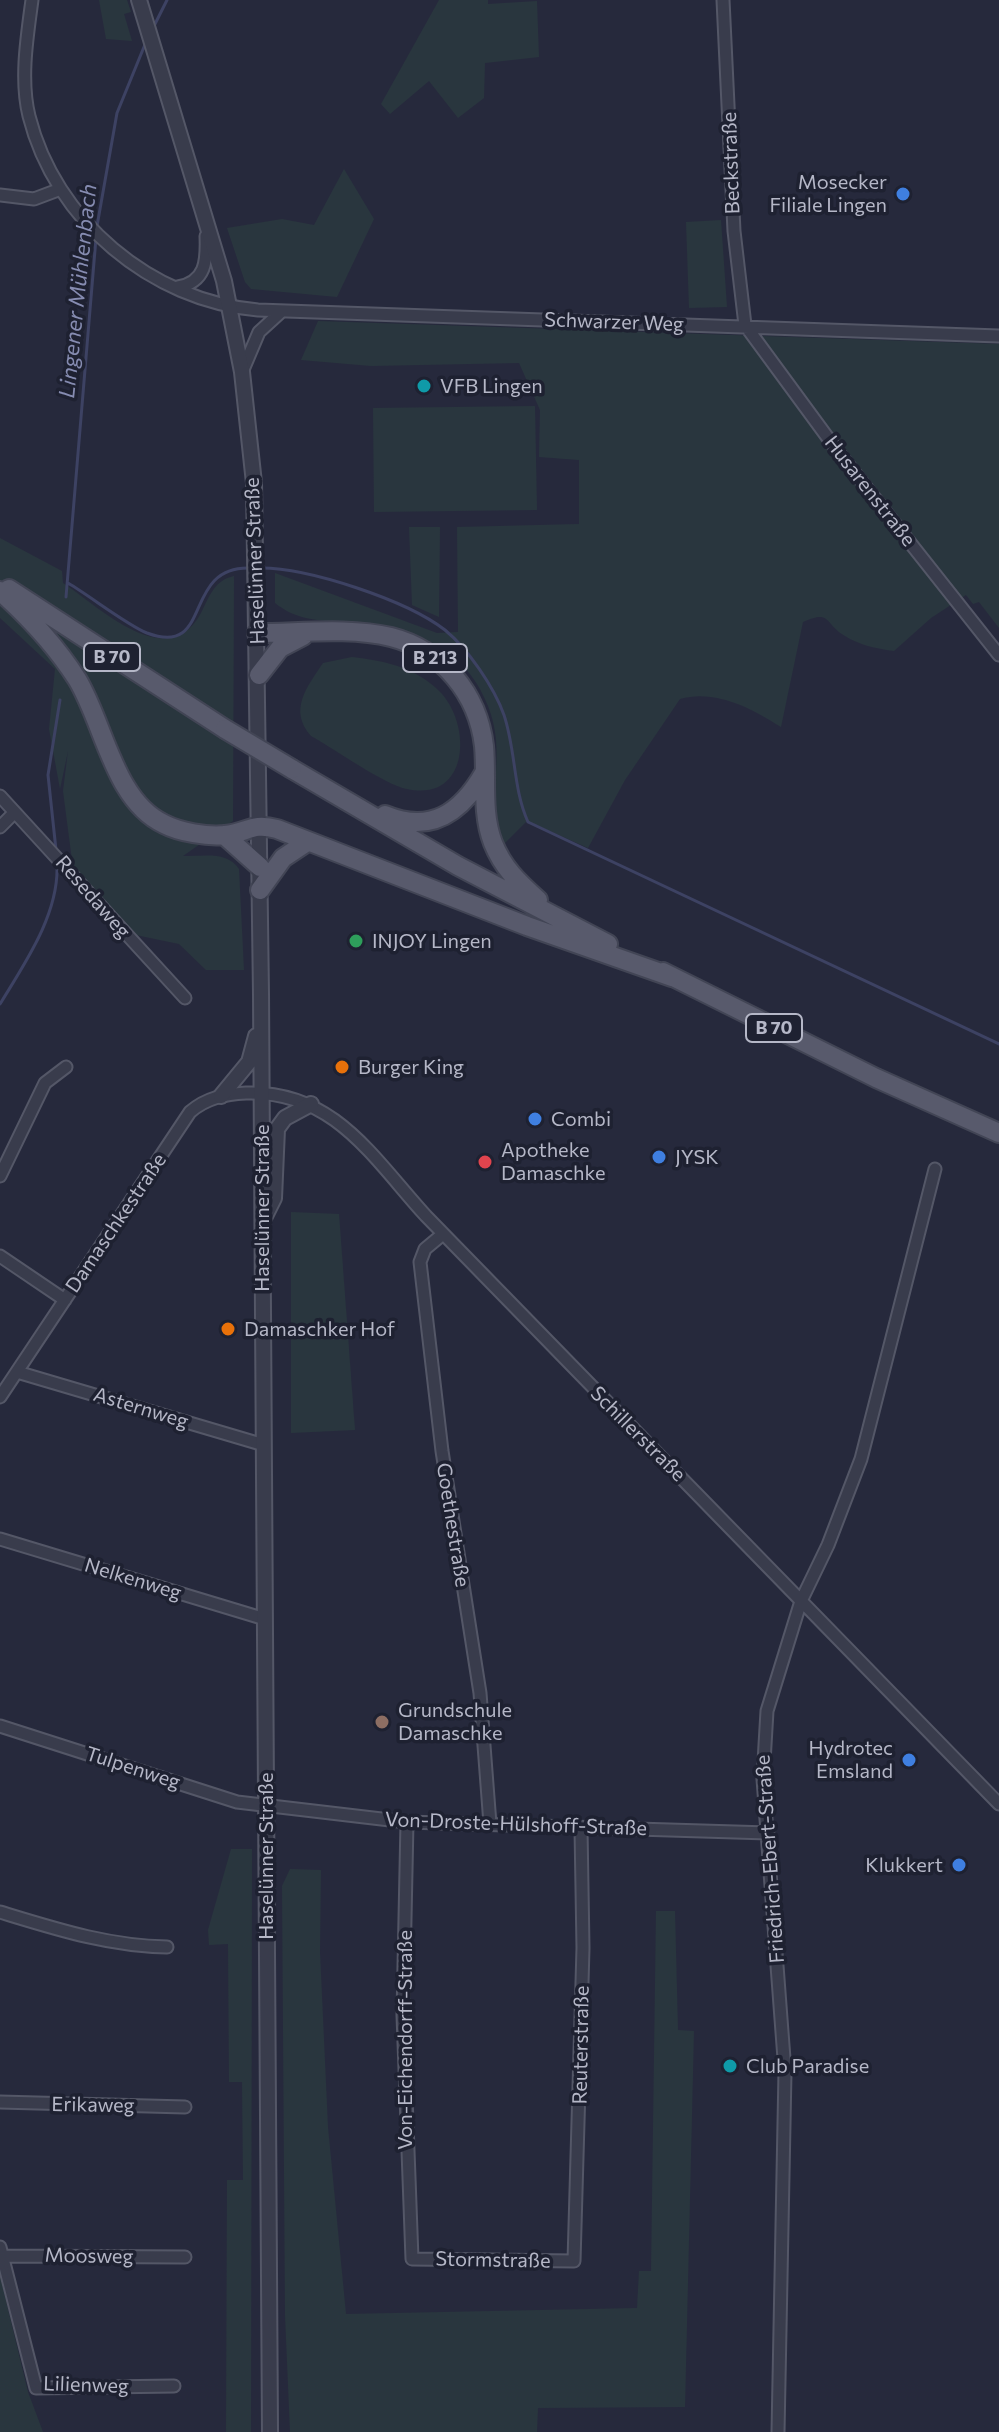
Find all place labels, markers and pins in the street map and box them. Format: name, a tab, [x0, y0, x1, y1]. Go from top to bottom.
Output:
place label: Mosecker Filiale Lingen	[770, 170, 887, 217]
marker: Mosecker Filiale Lingen	[894, 185, 912, 203]
place label: VFB Lingen	[440, 374, 543, 398]
marker: VFB Lingen	[415, 377, 433, 395]
place label: INJOY Lingen	[372, 929, 492, 953]
marker: INJOY Lingen	[347, 932, 365, 950]
place label: Burger King	[358, 1055, 464, 1079]
marker: Burger King	[333, 1058, 351, 1076]
place label: Combi	[551, 1107, 611, 1131]
marker: Combi	[526, 1110, 544, 1128]
place label: Apotheke Damaschke	[501, 1138, 605, 1185]
place label: JYSK	[675, 1145, 719, 1169]
marker: JYSK	[650, 1148, 668, 1166]
marker: Apotheke Damaschke	[476, 1153, 494, 1171]
place label: Damaschker Hof	[244, 1317, 395, 1341]
marker: Damaschker Hof	[219, 1320, 237, 1338]
place label: Grundschule Damaschke	[398, 1698, 512, 1745]
marker: Grundschule Damaschke	[373, 1713, 391, 1731]
place label: Hydrotec Emsland	[808, 1736, 893, 1783]
marker: Hydrotec Emsland	[900, 1751, 918, 1769]
place label: Klukkert	[865, 1853, 943, 1877]
marker: Klukkert	[950, 1856, 968, 1874]
place label: Club Paradise	[746, 2054, 869, 2078]
marker: Club Paradise	[721, 2057, 739, 2075]

